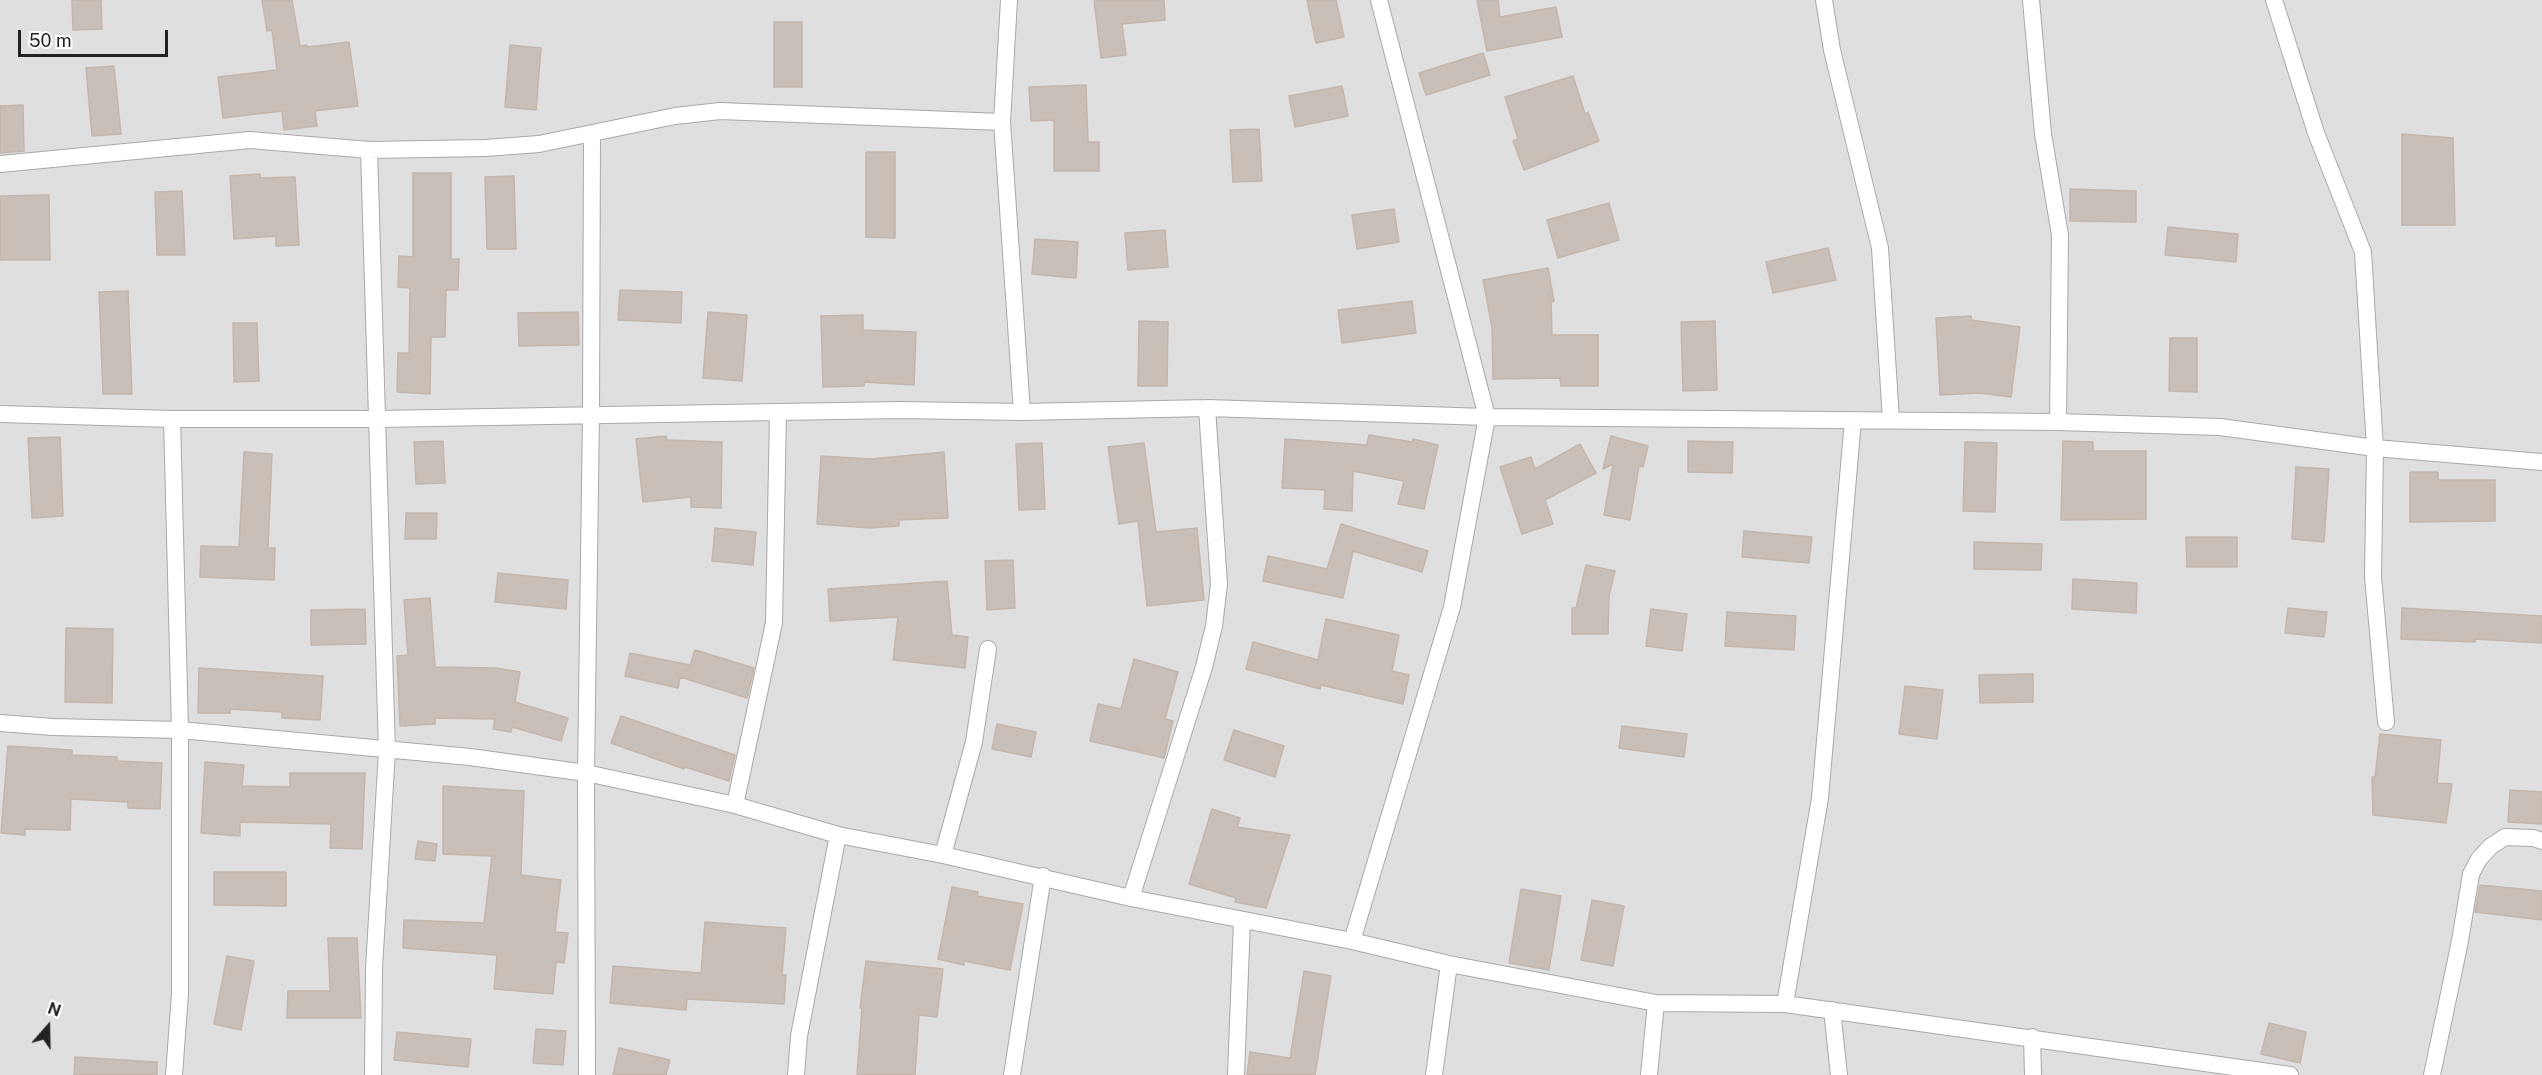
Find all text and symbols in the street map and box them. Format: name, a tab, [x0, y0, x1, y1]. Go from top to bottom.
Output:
scale bar	[21, 18, 171, 56]
text: 50 m	[29, 30, 72, 51]
north arrow	[18, 997, 78, 1057]
text: N	[45, 999, 63, 1021]

